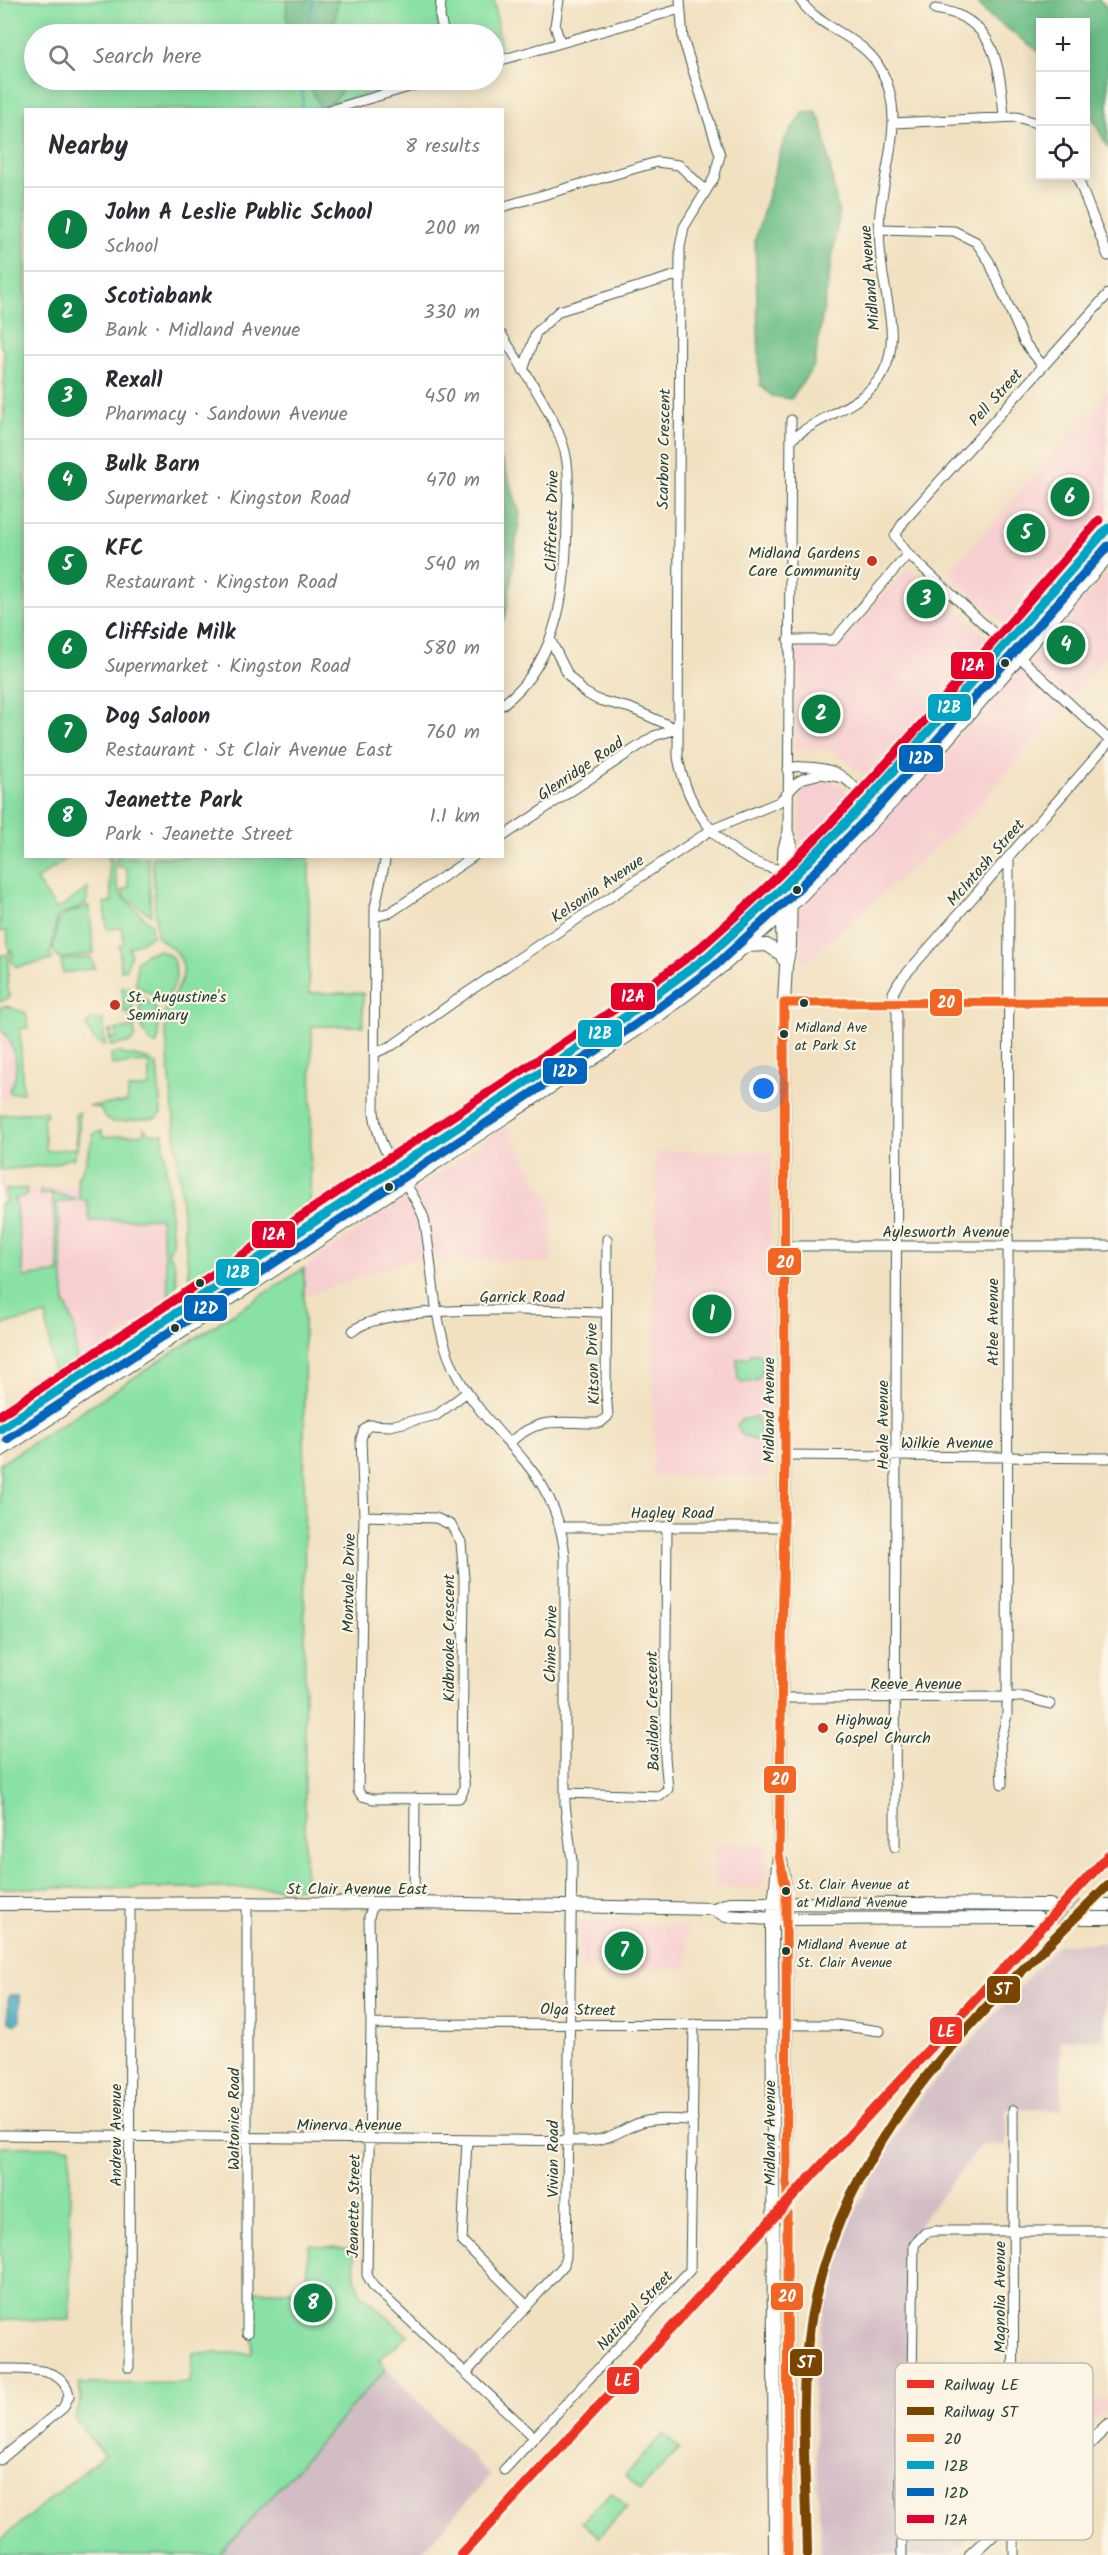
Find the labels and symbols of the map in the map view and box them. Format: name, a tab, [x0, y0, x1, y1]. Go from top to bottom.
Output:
street label: Midland Avenue	[853, 224, 888, 332]
street label: Pell Street	[963, 363, 1030, 433]
street label: Scarboro Crescent	[651, 388, 678, 510]
street label: Cliffcrest Drive	[539, 470, 566, 572]
pin: 6	[1050, 474, 1090, 520]
pin: 5	[1006, 510, 1046, 556]
place label: Midland Gardens Care Community	[748, 541, 860, 584]
marker: Midland Gardens Care Community	[865, 554, 879, 568]
pin: 3	[906, 576, 946, 622]
pin: 4	[1046, 622, 1086, 668]
line badge: 12A	[950, 651, 995, 680]
text: 12A	[961, 654, 985, 679]
unlabelled marker	[999, 657, 1011, 669]
pin: 2	[802, 692, 840, 736]
line badge: 12B	[927, 693, 972, 722]
text: 12B	[937, 696, 961, 721]
street label: Glenridge Road	[532, 730, 630, 808]
line badge: 12D	[898, 744, 944, 773]
text: 12D	[909, 747, 934, 772]
street label: McIntosh Street	[941, 813, 1032, 912]
street label: Kelsonia Avenue	[546, 849, 650, 930]
unlabelled marker	[791, 884, 803, 896]
line badge: 12A	[610, 982, 656, 1011]
place label: St. Augustine's Seminary	[127, 985, 226, 1028]
text: 12A	[621, 985, 645, 1010]
line badge: 20	[929, 988, 963, 1017]
text: 20	[937, 991, 956, 1016]
unlabelled marker	[798, 997, 810, 1009]
marker: St. Augustine's Seminary	[108, 998, 122, 1012]
place label: Midland Ave at Park St	[795, 1017, 868, 1057]
line badge: 12B	[577, 1019, 623, 1048]
text: 12B	[588, 1022, 612, 1047]
marker: Midland Ave at Park St	[778, 1028, 790, 1040]
line badge: 12D	[542, 1057, 588, 1085]
text: 12D	[553, 1060, 578, 1085]
your location	[749, 1074, 778, 1103]
unlabelled marker	[383, 1181, 395, 1193]
line badge: 12A	[251, 1220, 296, 1249]
street label: Aylesworth Avenue	[883, 1220, 1009, 1245]
text: 12A	[262, 1223, 286, 1248]
line badge: 20	[767, 1247, 802, 1276]
text: 20	[776, 1251, 795, 1276]
line badge: 12B	[215, 1258, 260, 1287]
text: 12B	[226, 1261, 250, 1286]
unlabelled marker	[194, 1277, 206, 1289]
street label: Atlee Avenue	[981, 1278, 1006, 1366]
street label: Garrick Road	[480, 1285, 565, 1310]
pin: 1	[692, 1292, 732, 1336]
line badge: 12D	[183, 1294, 228, 1322]
text: 12D	[194, 1297, 219, 1322]
unlabelled marker	[169, 1322, 181, 1334]
street label: Kitson Drive	[580, 1323, 607, 1405]
street label: Midland Avenue	[757, 1357, 782, 1463]
street label: Heale Avenue	[871, 1380, 896, 1470]
street label: Wilkie Avenue	[901, 1431, 993, 1456]
street label: Hagley Road	[631, 1501, 714, 1526]
street label: Montvale Drive	[336, 1533, 363, 1633]
street label: Kidbrooke Crescent	[437, 1573, 462, 1702]
street label: Chine Drive	[538, 1605, 565, 1683]
street label: Basildon Crescent	[640, 1650, 667, 1771]
street label: Reeve Avenue	[870, 1672, 962, 1697]
place label: Highway Gospel Church	[835, 1708, 931, 1751]
marker: Highway Gospel Church	[816, 1721, 830, 1735]
line badge: 20	[763, 1765, 797, 1794]
text: 20	[771, 1768, 790, 1793]
place label: St. Clair Avenue at at Midland Avenue	[797, 1874, 910, 1914]
street label: St Clair Avenue East	[286, 1877, 428, 1902]
marker: St. Clair Avenue at at Midland Avenue	[780, 1885, 792, 1897]
pin: 7	[604, 1928, 644, 1974]
place label: Midland Avenue at St. Clair Avenue	[797, 1934, 908, 1974]
marker: Midland Avenue at St. Clair Avenue	[780, 1945, 792, 1957]
line badge: ST	[986, 1975, 1021, 2004]
text: ST	[994, 1978, 1013, 2003]
street label: Olga Street	[540, 1997, 617, 2024]
line badge: LE	[929, 2016, 963, 2045]
text: LE	[937, 2020, 956, 2045]
street label: Waltonice Road	[222, 2067, 247, 2170]
street label: Midland Avenue	[758, 2080, 783, 2186]
street label: Andrew Avenue	[104, 2083, 129, 2187]
street label: Minerva Avenue	[296, 2113, 402, 2138]
street label: Vivian Road	[541, 2119, 566, 2198]
street label: Jeanette Street	[341, 2153, 368, 2258]
street label: Magnolia Avenue	[988, 2241, 1013, 2353]
street label: National Street	[591, 2264, 680, 2357]
pin: 8	[294, 2280, 332, 2326]
line badge: 20	[770, 2282, 804, 2311]
text: 20	[778, 2285, 797, 2310]
line badge: ST	[789, 2348, 823, 2377]
text: ST	[797, 2351, 816, 2376]
legend	[895, 2363, 1093, 2540]
line badge: LE	[606, 2366, 640, 2395]
text: LE	[614, 2369, 633, 2394]
text: Railway LE	[944, 2373, 1020, 2398]
text: Railway ST	[944, 2400, 1019, 2425]
text: 20	[944, 2427, 961, 2452]
text: 12B	[944, 2454, 969, 2479]
text: 12D	[944, 2481, 969, 2506]
text: 12A	[944, 2508, 968, 2533]

